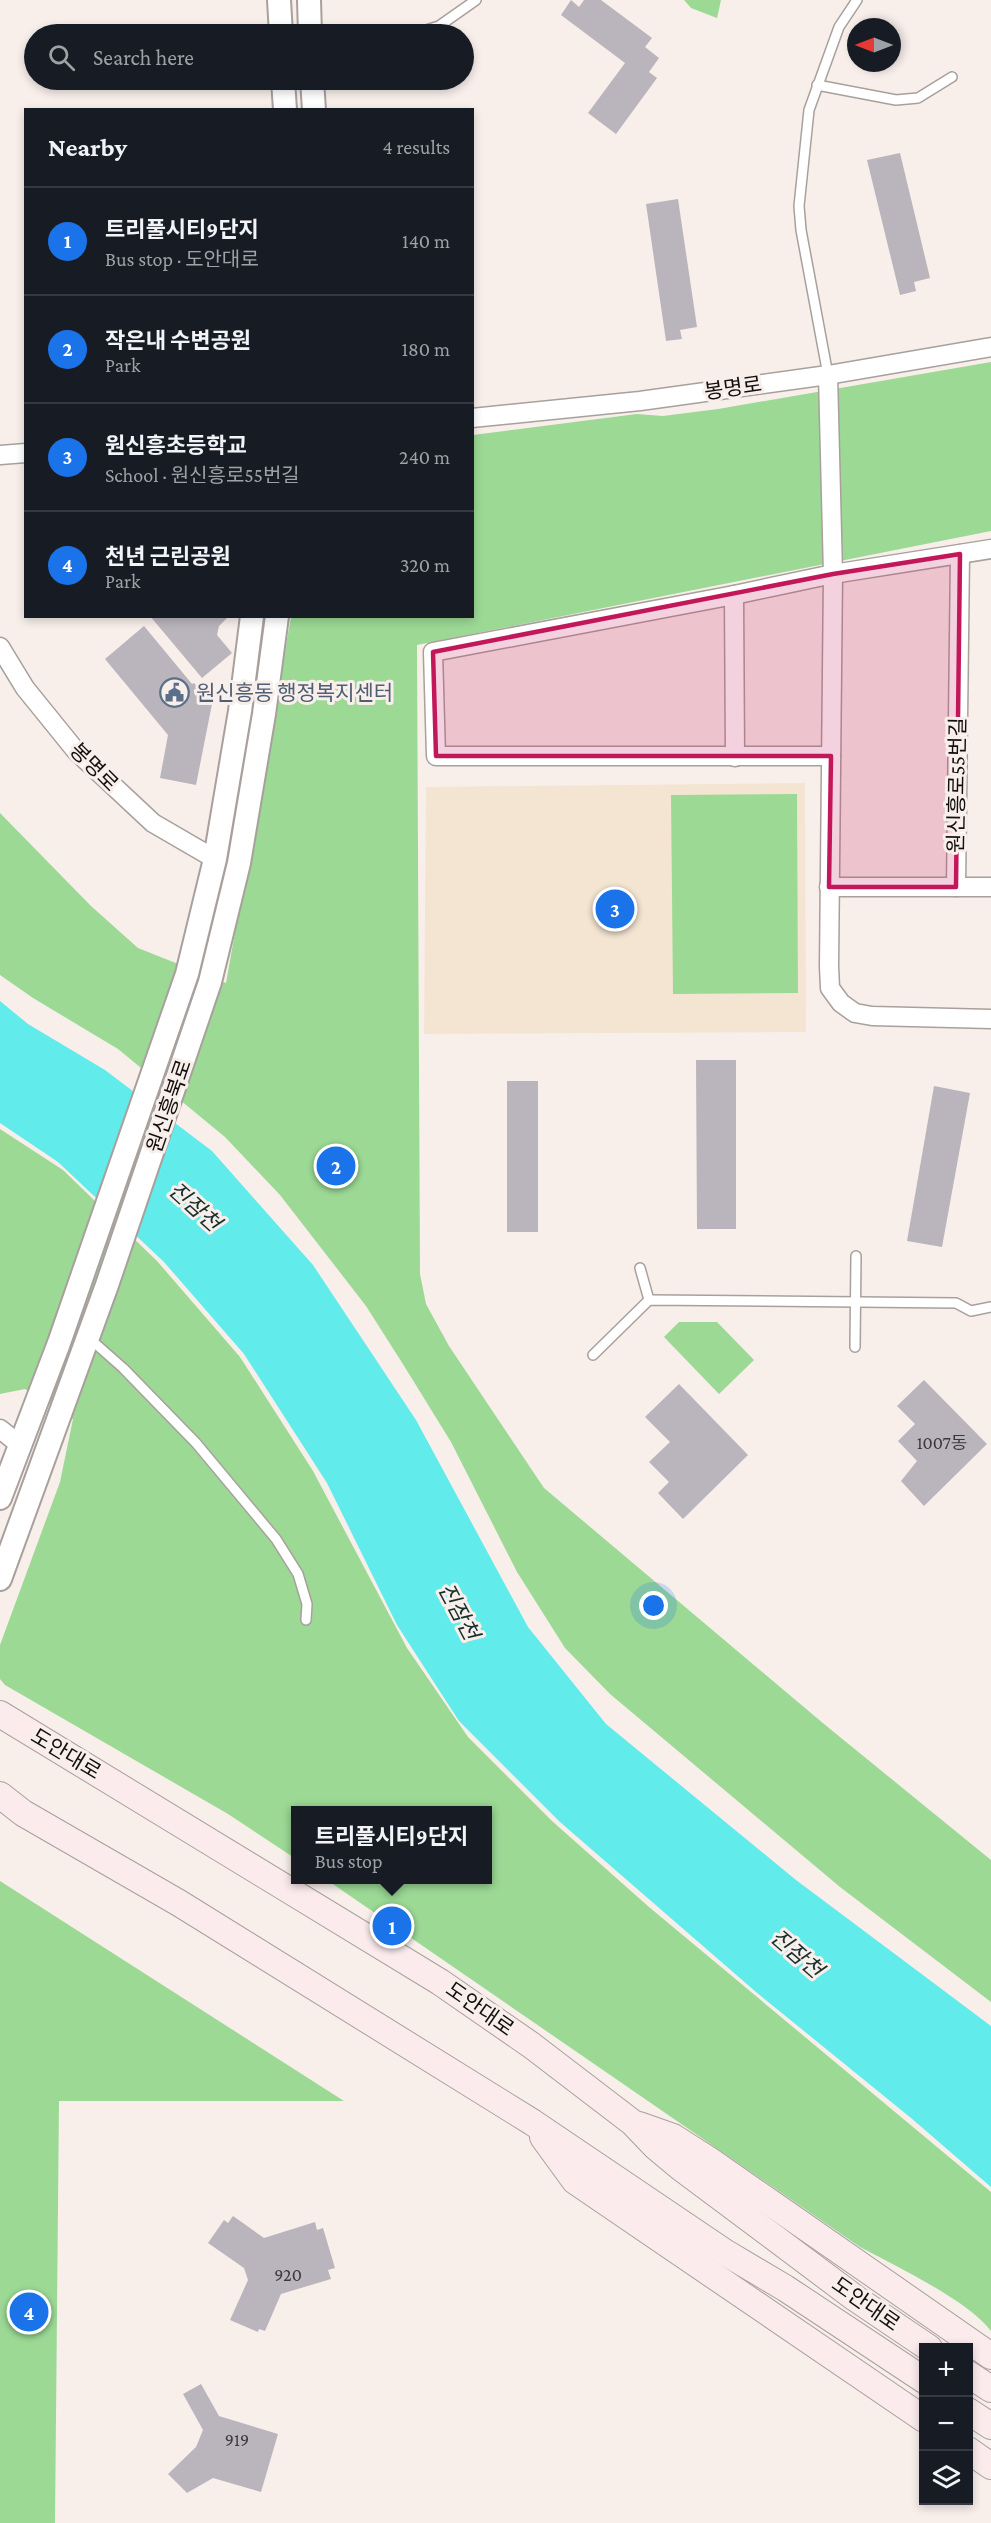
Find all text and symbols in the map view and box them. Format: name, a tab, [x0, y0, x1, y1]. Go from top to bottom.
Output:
north arrow	[847, 18, 901, 72]
search box	[24, 24, 474, 90]
icon: search	[45, 41, 78, 74]
text: Search here	[93, 45, 194, 70]
text: Nearby	[48, 133, 127, 162]
text: 4 results	[383, 136, 450, 158]
text: 트리풀시티9단지	[105, 217, 259, 242]
text: 1	[64, 230, 71, 252]
text: 140 m	[402, 230, 450, 252]
text: Bus stop · 도안대로	[105, 248, 259, 270]
text: 작은내 수변공원	[105, 328, 251, 353]
text: 2	[62, 338, 73, 360]
text: 180 m	[401, 338, 450, 360]
text: Park	[105, 354, 141, 376]
street label: 봉명로	[703, 372, 763, 404]
text: 원신흥초등학교	[105, 433, 247, 458]
text: 3	[63, 446, 72, 468]
text: 240 m	[399, 446, 450, 468]
text: School · 원신흥로55번길	[105, 464, 300, 486]
text: 천년 근린공원	[105, 544, 231, 569]
text: 4	[62, 554, 73, 576]
text: 320 m	[400, 554, 450, 576]
text: Park	[105, 570, 141, 592]
public building icon: 원신흥동 행정복지센터	[159, 677, 191, 709]
place label: 원신흥동 행정복지센터	[196, 681, 393, 705]
street label: 원신흥로55번길	[944, 717, 970, 853]
street label: 봉명로	[65, 738, 123, 796]
pin: 3	[596, 886, 634, 932]
street label: 원신흥북로	[142, 1056, 196, 1156]
pin: 2	[316, 1144, 356, 1188]
water label: 진잠천	[164, 1177, 228, 1238]
house number: 1007동	[917, 1433, 967, 1453]
water label: 진잠천	[433, 1579, 485, 1646]
your location	[639, 1591, 668, 1620]
street label: 도안대로	[27, 1724, 105, 1784]
popup	[291, 1806, 492, 1884]
text: 트리풀시티9단지	[315, 1824, 468, 1849]
text: Bus stop	[315, 1850, 383, 1872]
pin: 1	[372, 1904, 412, 1948]
water label: 진잠천	[766, 1924, 830, 1985]
street label: 도안대로	[441, 1977, 519, 2041]
house number: 920	[274, 2265, 302, 2285]
street label: 도안대로	[827, 2272, 905, 2336]
pin: 4	[9, 2290, 48, 2334]
map controls	[919, 2343, 973, 2505]
button: +	[919, 2343, 973, 2397]
button: −	[919, 2397, 973, 2451]
house number: 919	[225, 2430, 249, 2450]
button: layers	[919, 2451, 973, 2505]

